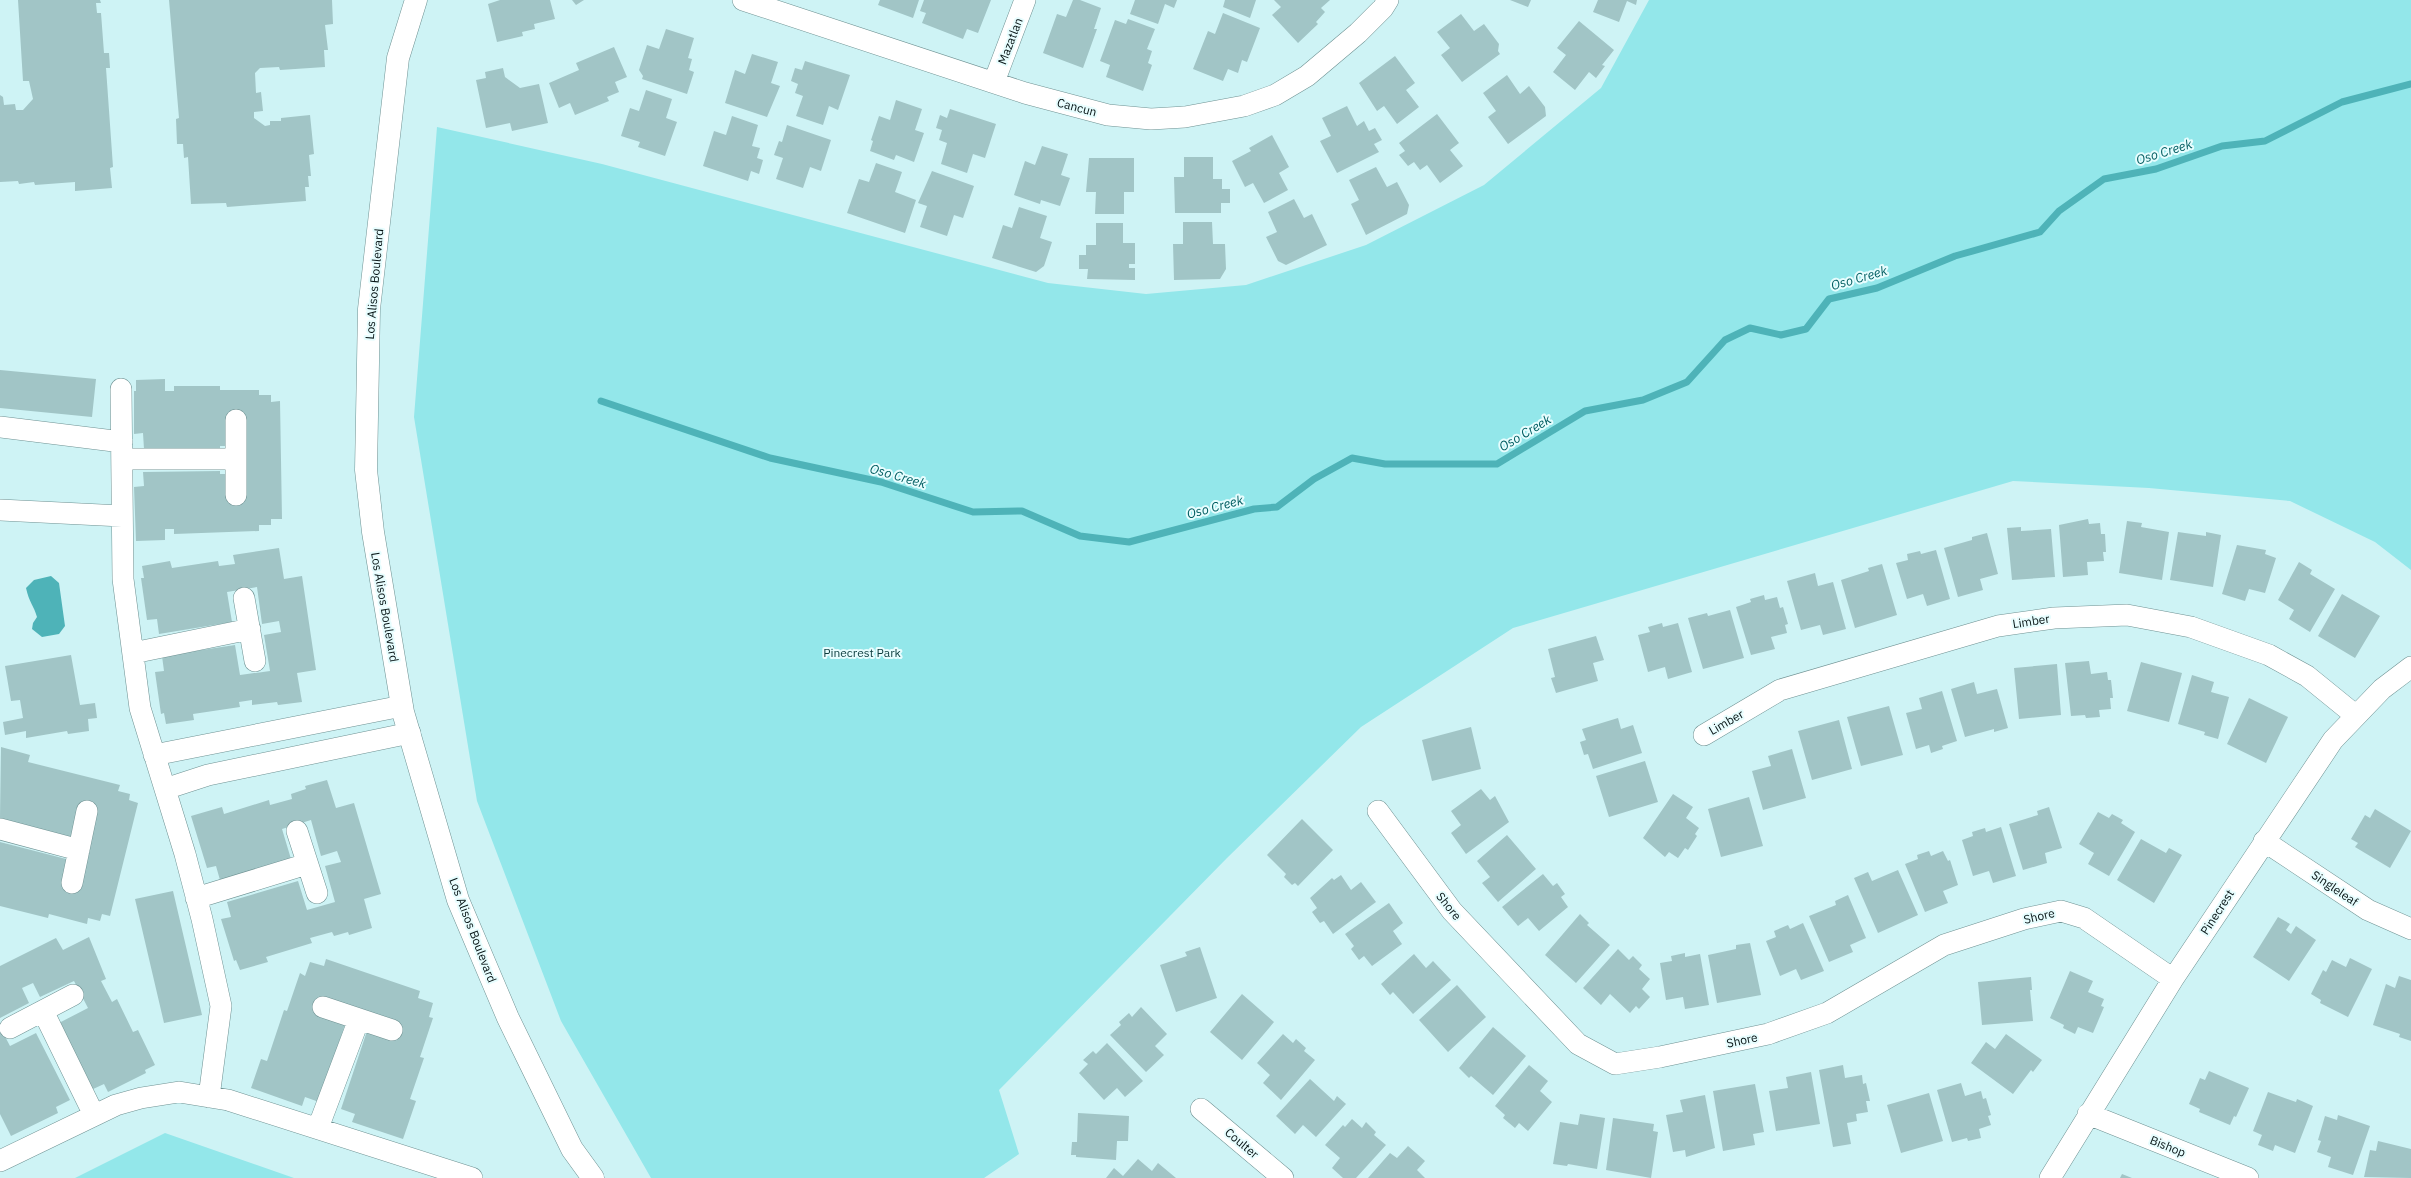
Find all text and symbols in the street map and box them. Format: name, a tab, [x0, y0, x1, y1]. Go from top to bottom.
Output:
street label: Mazatlan	[994, 16, 1026, 66]
street label: Cancun	[1056, 95, 1098, 119]
water label: Oso Creek	[2134, 135, 2194, 169]
street label: Los Alisos Boulevard	[362, 228, 386, 340]
water label: Oso Creek	[1829, 262, 1889, 294]
water label: Oso Creek	[1496, 411, 1554, 455]
water label: Oso Creek	[868, 460, 928, 492]
water label: Oso Creek	[1185, 491, 1245, 523]
street label: Los Alisos Boulevard	[368, 551, 402, 663]
street label: Limber	[2011, 611, 2051, 631]
park label: Pinecrest Park	[823, 645, 902, 660]
street label: Limber	[1706, 706, 1746, 738]
street label: Singleleaf	[2309, 867, 2361, 909]
street label: Los Alisos Boulevard	[446, 875, 500, 985]
street label: Pinecrest	[2197, 887, 2237, 937]
street label: Shore	[1433, 889, 1465, 923]
street label: Shore	[2022, 905, 2056, 927]
street label: Shore	[1725, 1029, 1759, 1051]
street label: Coulter	[1222, 1125, 1262, 1162]
street label: Bishop	[2148, 1132, 2188, 1160]

